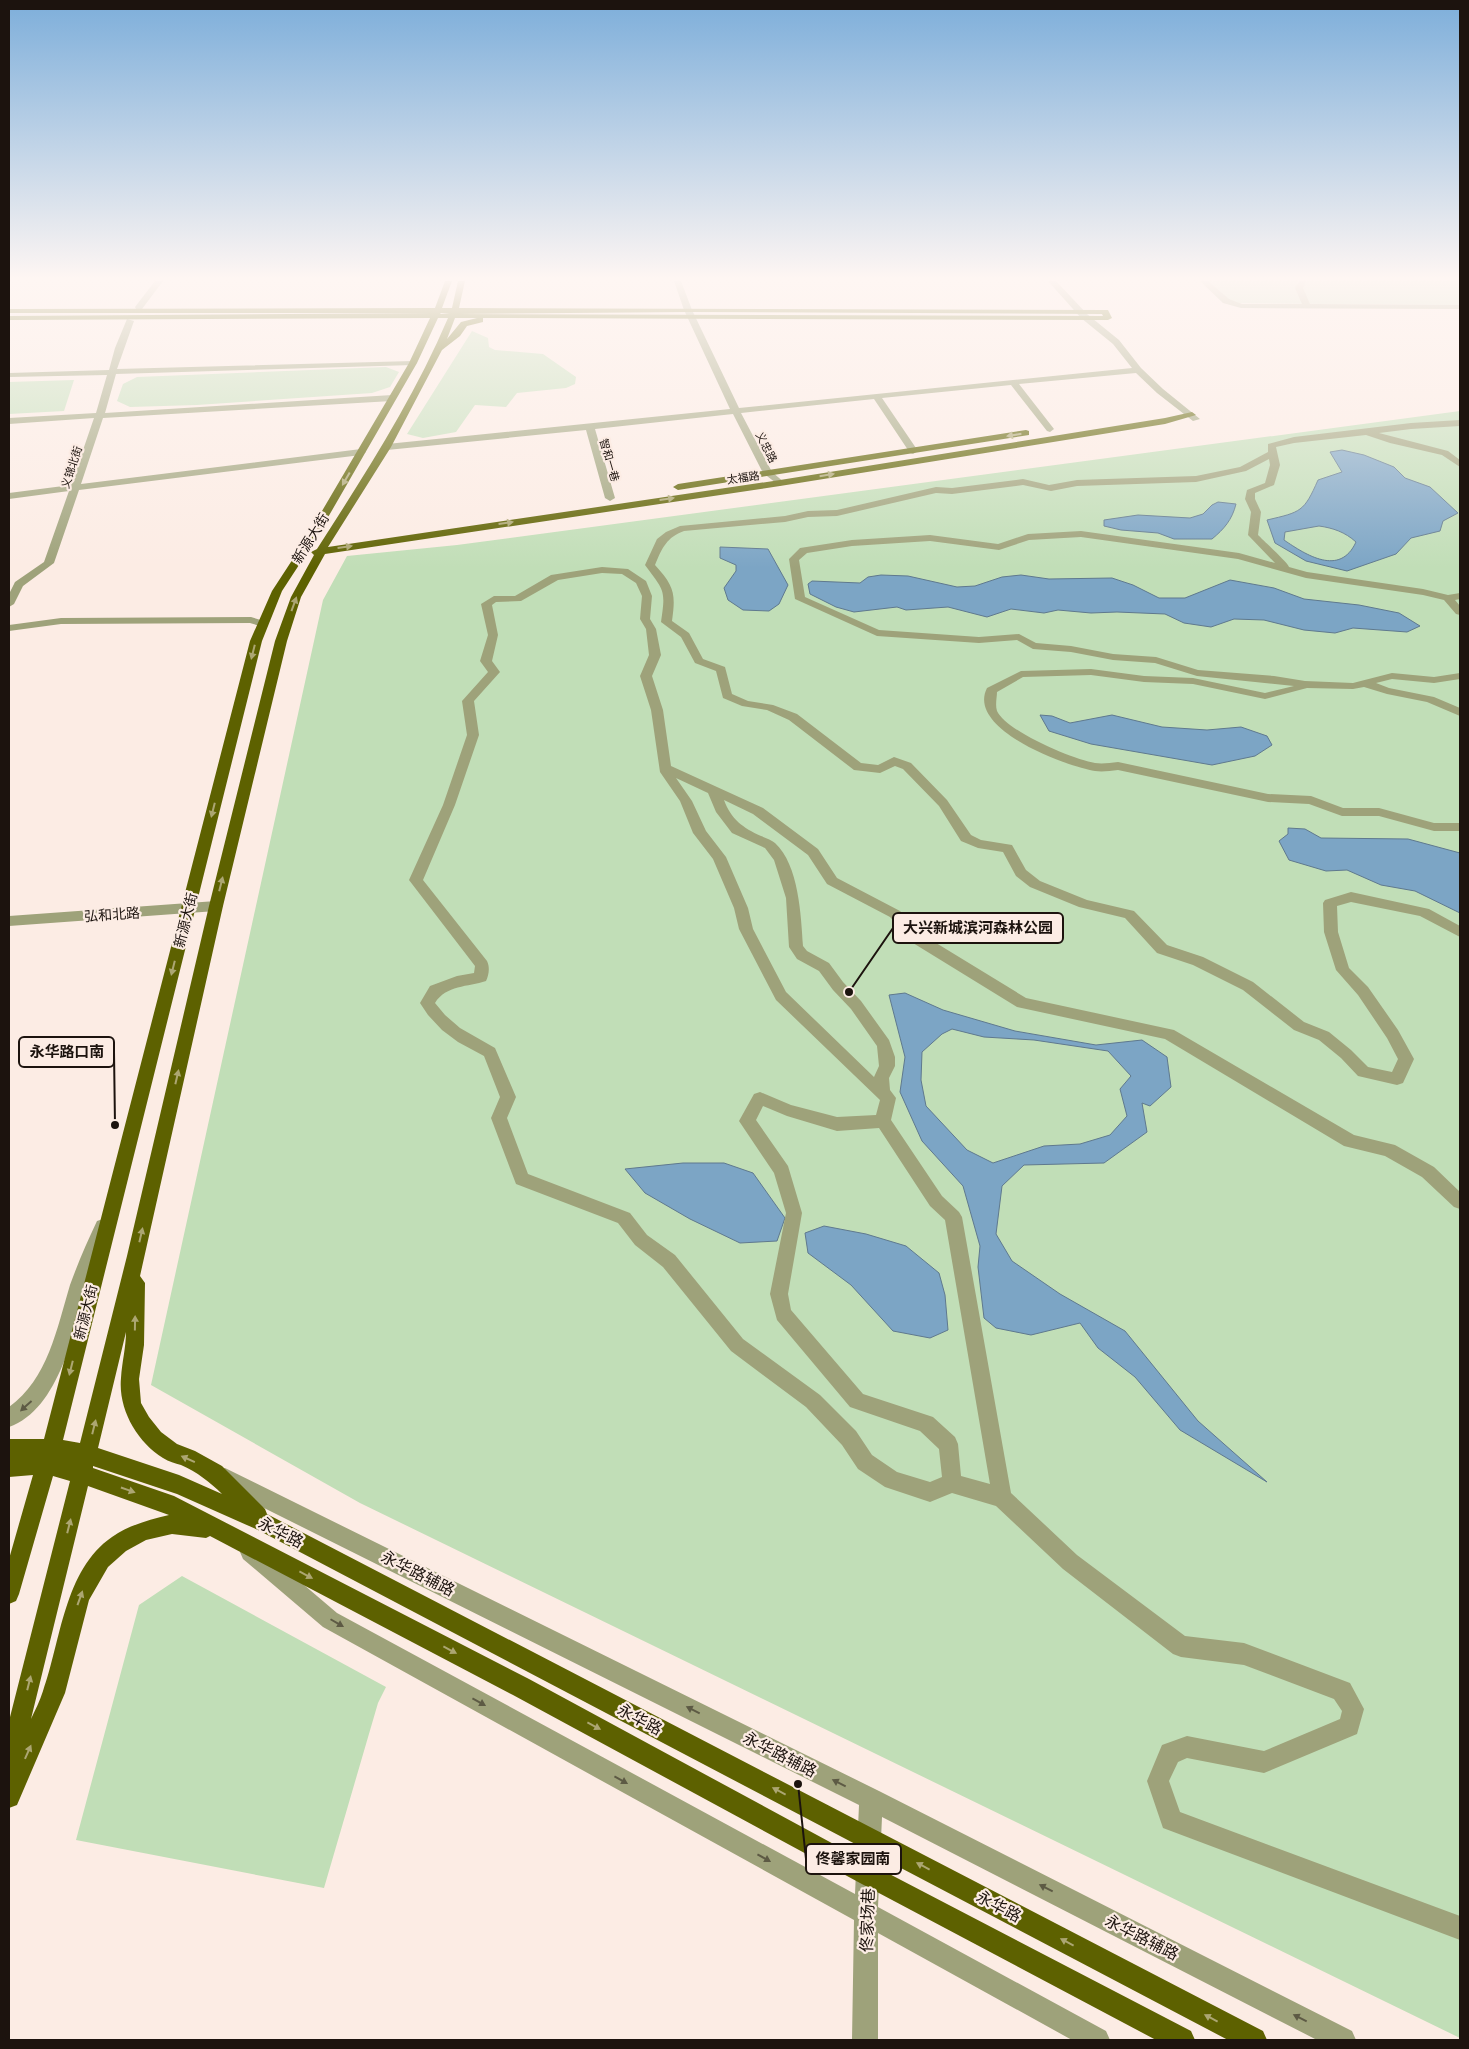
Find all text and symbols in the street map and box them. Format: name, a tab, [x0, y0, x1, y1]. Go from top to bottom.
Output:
street label: 义忠路	[753, 429, 781, 465]
one-way arrow	[1006, 431, 1022, 439]
street label: 智和一巷	[597, 437, 623, 483]
street label: 义锦北街	[57, 444, 85, 490]
street label: 太福路	[726, 467, 760, 487]
one-way arrow	[820, 471, 836, 479]
one-way arrow	[341, 473, 350, 486]
one-way arrow	[659, 495, 675, 503]
street label: 新源大街	[287, 509, 333, 567]
one-way arrow	[498, 519, 514, 527]
one-way arrow	[338, 543, 354, 551]
one-way arrow	[290, 596, 298, 611]
one-way arrow	[249, 645, 257, 660]
one-way arrow	[209, 803, 217, 818]
one-way arrow	[217, 877, 225, 892]
street label: 新源大街	[169, 891, 201, 949]
street label: 弘和北路	[83, 903, 141, 925]
callout: 大兴新城滨河森林公园	[893, 913, 1063, 943]
text: 大兴新城滨河森林公园	[903, 917, 1053, 938]
one-way arrow	[169, 960, 177, 975]
callout: 永华路口南	[19, 1037, 114, 1067]
text: 永华路口南	[29, 1041, 105, 1062]
one-way arrow	[173, 1069, 181, 1084]
one-way arrow	[137, 1228, 145, 1243]
street label: 新源大街	[69, 1283, 101, 1341]
one-way arrow	[131, 1315, 139, 1331]
one-way arrow	[67, 1360, 75, 1375]
one-way arrow	[20, 1400, 32, 1412]
one-way arrow	[90, 1419, 98, 1434]
one-way arrow	[181, 1454, 195, 1462]
one-way arrow	[121, 1487, 136, 1494]
street label: 永华路	[255, 1511, 307, 1553]
one-way arrow	[65, 1518, 73, 1533]
street label: 永华路辅路	[377, 1545, 459, 1601]
one-way arrow	[299, 1571, 314, 1579]
one-way arrow	[77, 1591, 84, 1606]
one-way arrow	[330, 1619, 343, 1628]
one-way arrow	[443, 1646, 458, 1654]
one-way arrow	[25, 1676, 33, 1691]
one-way arrow	[472, 1697, 486, 1706]
street label: 永华路	[614, 1698, 666, 1740]
one-way arrow	[686, 1706, 700, 1714]
one-way arrow	[587, 1722, 601, 1731]
street label: 永华路辅路	[739, 1726, 821, 1782]
one-way arrow	[25, 1745, 33, 1759]
one-way arrow	[614, 1776, 629, 1784]
one-way arrow	[831, 1779, 846, 1787]
one-way arrow	[772, 1787, 787, 1795]
callout: 佟馨家园南	[806, 1844, 901, 1874]
text: 佟馨家园南	[815, 1848, 891, 1869]
one-way arrow	[757, 1854, 770, 1863]
one-way arrow	[917, 1862, 930, 1871]
one-way arrow	[1039, 1884, 1053, 1892]
street label: 永华路	[973, 1885, 1025, 1927]
street label: 佟家场巷	[855, 1888, 879, 1952]
street label: 永华路辅路	[1101, 1909, 1183, 1965]
one-way arrow	[1060, 1938, 1074, 1946]
one-way arrow	[1204, 2014, 1218, 2022]
one-way arrow	[1292, 2014, 1307, 2022]

